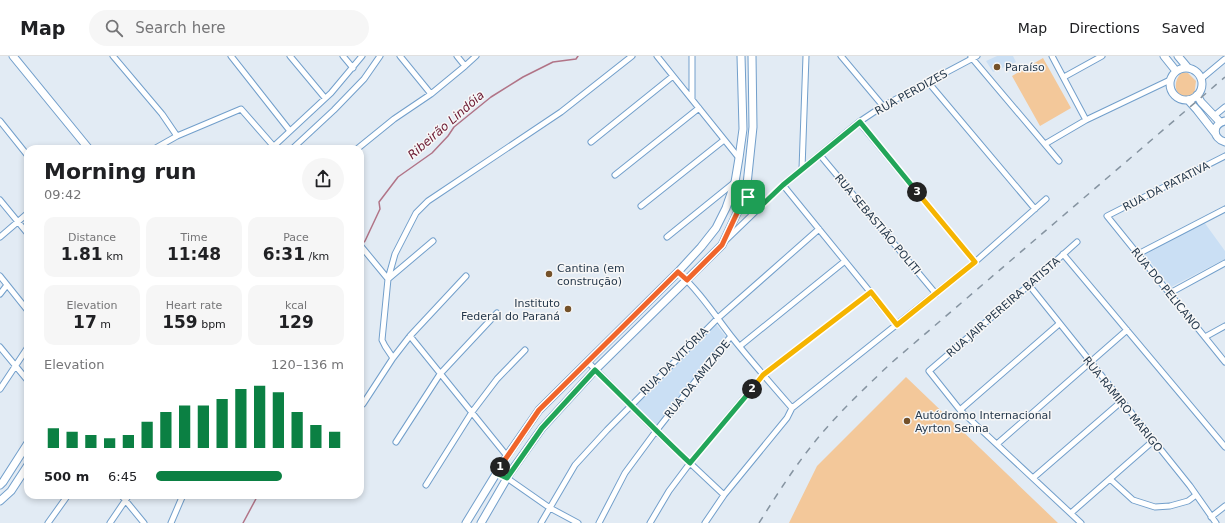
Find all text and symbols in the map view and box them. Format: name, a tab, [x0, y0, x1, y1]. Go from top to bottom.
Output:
search box	[89, 10, 369, 46]
text: Map	[20, 17, 65, 39]
icon: search	[103, 17, 125, 39]
text: Search here	[135, 19, 225, 37]
text: Map	[1018, 20, 1047, 36]
text: Directions	[1069, 20, 1140, 36]
text: Saved	[1162, 20, 1205, 36]
place label: Paraíso	[1005, 61, 1045, 74]
marker: Paraíso	[992, 62, 1002, 72]
street label: RUA PERDIZES	[873, 67, 950, 118]
water label: Ribeirão Lindóia	[405, 88, 487, 162]
button: share	[302, 158, 344, 200]
text: Morning run	[44, 159, 196, 184]
street label: RUA DA PATATIVA	[1121, 159, 1212, 214]
street label: RUA SEBASTIÃO POLITI	[832, 172, 923, 277]
pin	[731, 180, 765, 214]
pin: 3	[907, 182, 927, 202]
text: 3	[913, 185, 921, 198]
icon: arrive	[737, 186, 759, 208]
text: 09:42	[44, 187, 81, 202]
text: Distance	[68, 231, 116, 244]
text: Time	[181, 231, 207, 244]
text: Pace	[283, 231, 309, 244]
text: 1.81	[61, 244, 103, 264]
text: 11:48	[167, 244, 221, 264]
text: 6:31	[263, 244, 305, 264]
street label: RUA DO PELICANO	[1128, 245, 1203, 333]
text: km	[103, 250, 123, 263]
text: /km	[305, 250, 329, 263]
street label: RUA JAIR PEREIRA BATISTA	[944, 254, 1063, 360]
place label: Cantina (em construção)	[557, 262, 625, 288]
marker: Cantina (em construção)	[544, 269, 554, 279]
place label: Instituto Federal do Paraná	[461, 297, 560, 323]
text: Elevation	[66, 299, 118, 312]
text: Heart rate	[166, 299, 222, 312]
text: kcal	[285, 299, 307, 312]
marker: Instituto Federal do Paraná	[563, 304, 573, 314]
text: 17	[73, 312, 97, 332]
text: 159	[162, 312, 198, 332]
text: 129	[278, 312, 314, 332]
text: m	[97, 318, 111, 331]
text: bpm	[198, 318, 226, 331]
street label: RUA DA VITÓRIA	[638, 324, 711, 398]
street label: RUA DA AMIZADE	[662, 338, 733, 421]
street label: RUA RAMIRO MARIGO	[1080, 354, 1165, 455]
text: Elevation	[44, 357, 104, 372]
text: 120–136 m	[271, 357, 344, 372]
pin: 2	[742, 379, 762, 399]
text: 2	[748, 382, 756, 395]
place label: Autódromo Internacional Ayrton Senna	[915, 409, 1051, 435]
marker: Autódromo Internacional Ayrton Senna	[902, 416, 912, 426]
pin: 1	[490, 457, 510, 477]
text: 1	[496, 460, 504, 473]
text: 500 m	[44, 469, 89, 484]
text: 6:45	[108, 469, 137, 484]

